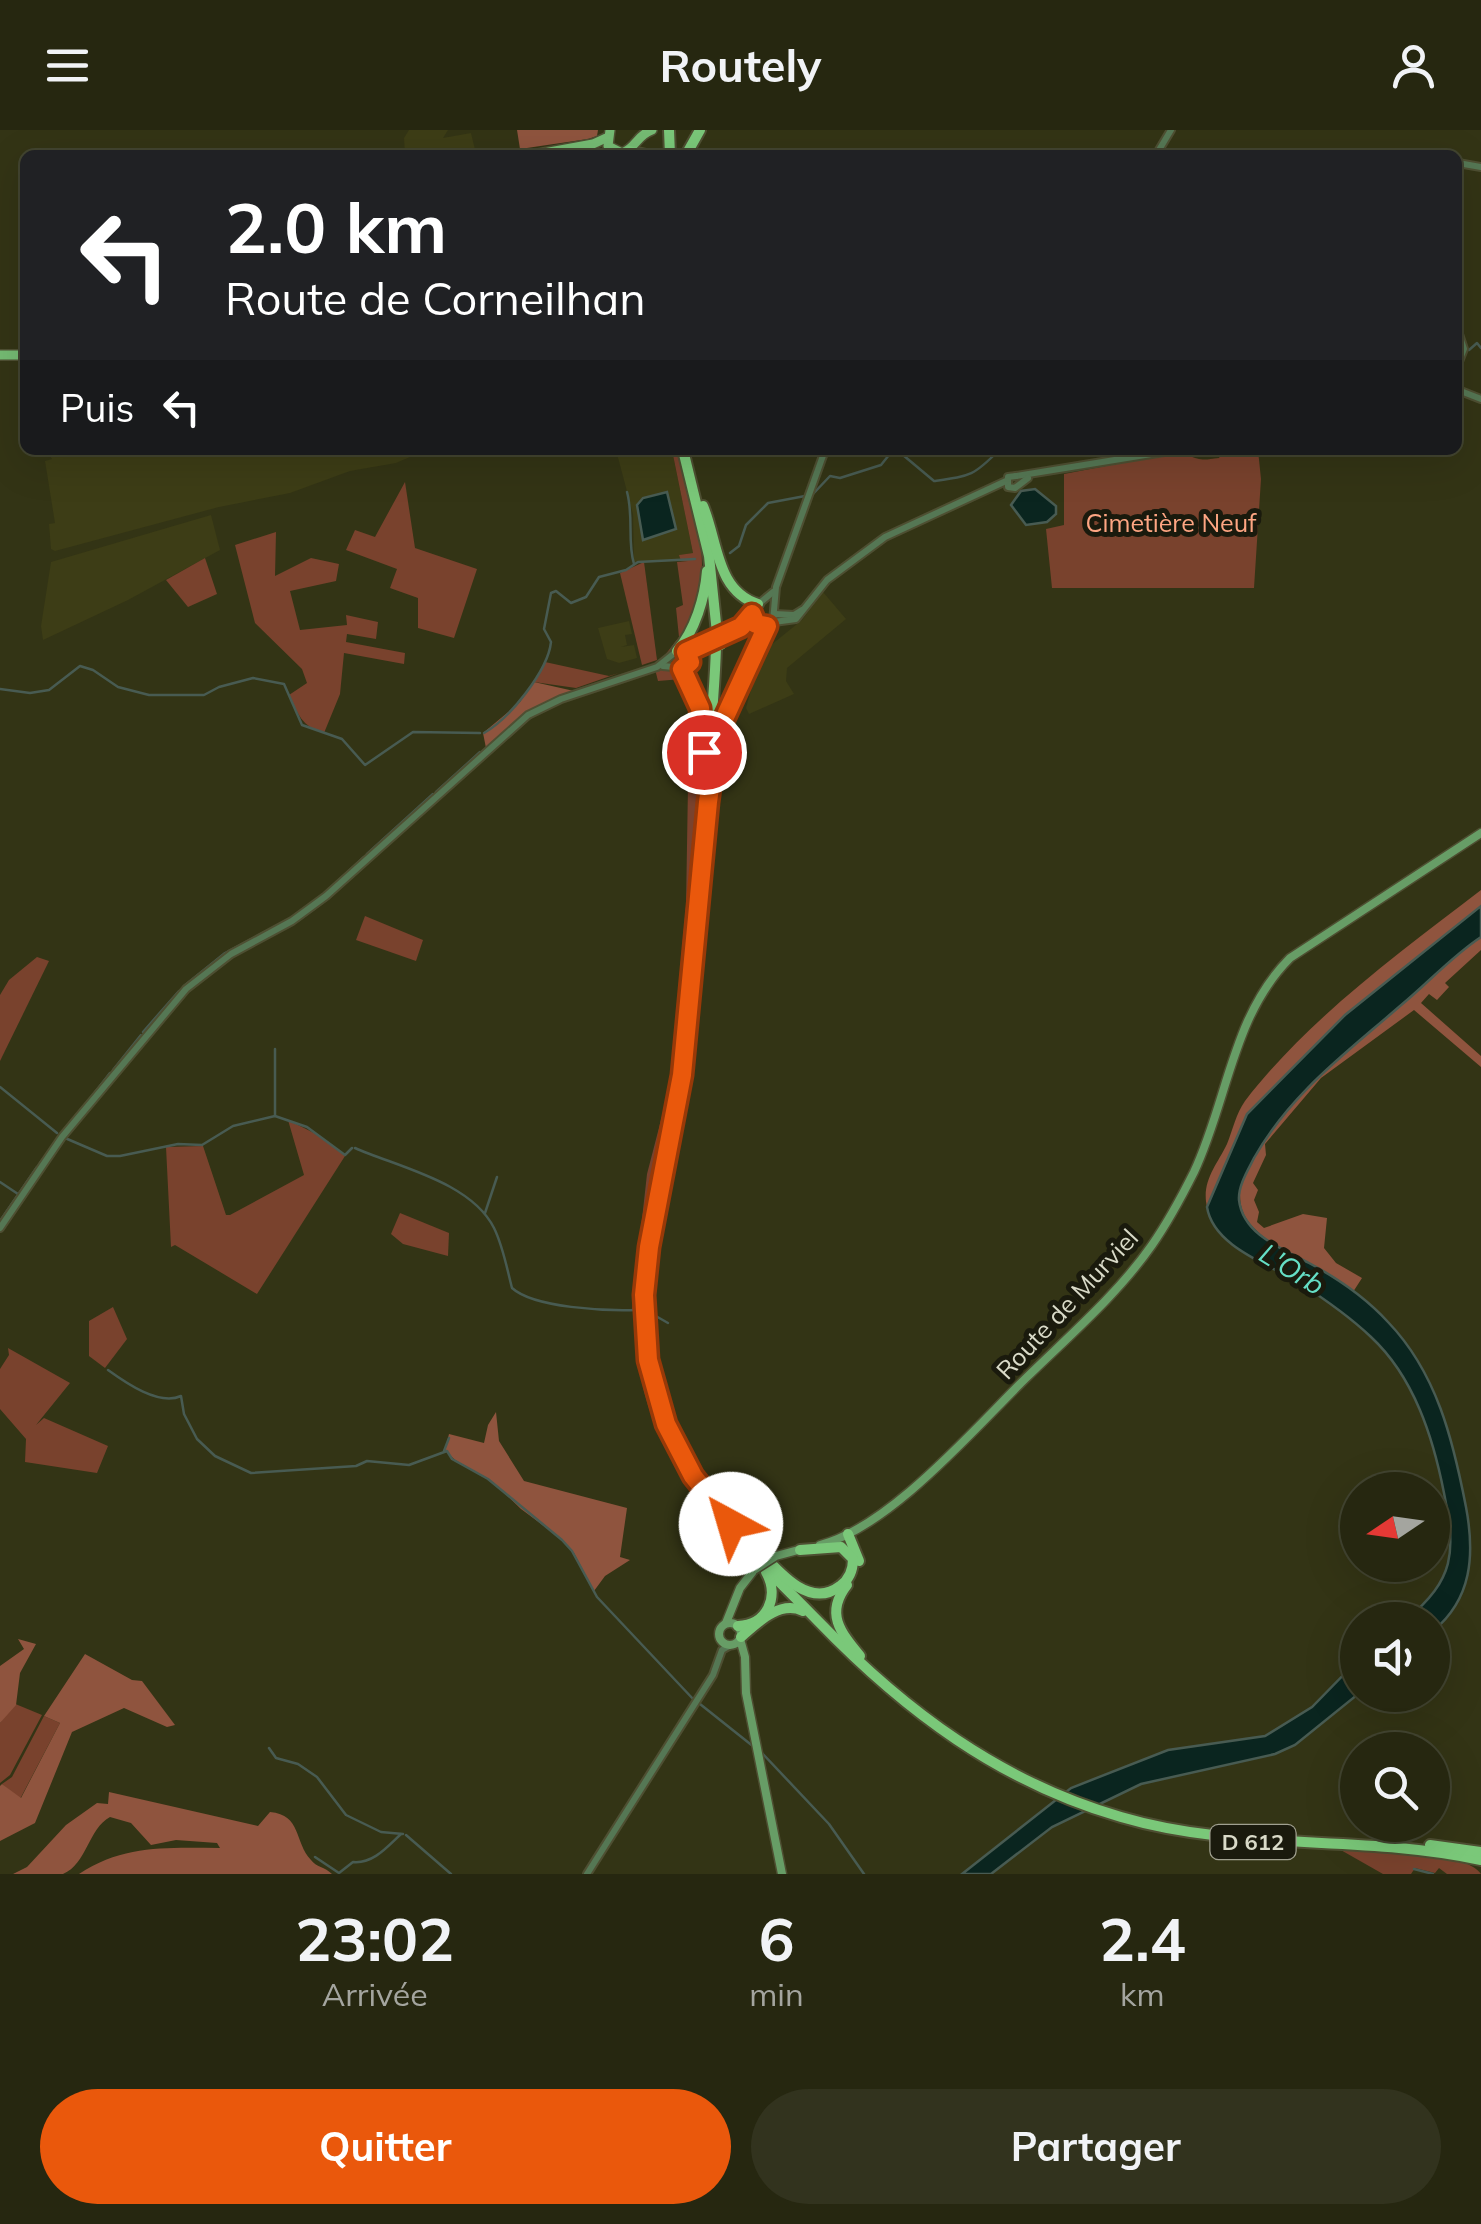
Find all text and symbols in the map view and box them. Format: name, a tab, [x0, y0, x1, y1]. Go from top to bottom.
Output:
text: Routely	[659, 37, 822, 93]
icon: menu	[40, 38, 95, 93]
icon: person	[1386, 38, 1441, 93]
text: 2.0 km	[225, 183, 447, 271]
icon: left	[60, 190, 190, 320]
text: Route de Corneilhan	[225, 270, 646, 326]
icon: left	[154, 380, 209, 435]
text: Puis	[60, 384, 134, 432]
park label: Cimetière Neuf	[1085, 507, 1257, 538]
pin	[662, 710, 747, 795]
icon: arrive	[677, 725, 732, 780]
street label: Route de Murviel	[989, 1222, 1144, 1385]
water label: L'Orb	[1253, 1235, 1331, 1302]
position arrow	[679, 1472, 783, 1576]
north arrow	[1340, 1472, 1450, 1582]
map controls	[1340, 1472, 1450, 1842]
button: sound	[1340, 1602, 1450, 1712]
button: search	[1340, 1732, 1450, 1842]
road number: D 612	[1210, 1825, 1296, 1859]
text: 23:02	[295, 1901, 454, 1976]
text: 6	[759, 1901, 795, 1976]
text: 2.4	[1099, 1901, 1186, 1976]
text: Arrivée	[322, 1974, 428, 2014]
text: min	[749, 1974, 804, 2014]
text: km	[1120, 1974, 1165, 2014]
button: Quitter	[40, 2089, 731, 2204]
button: Partager	[751, 2089, 1441, 2204]

